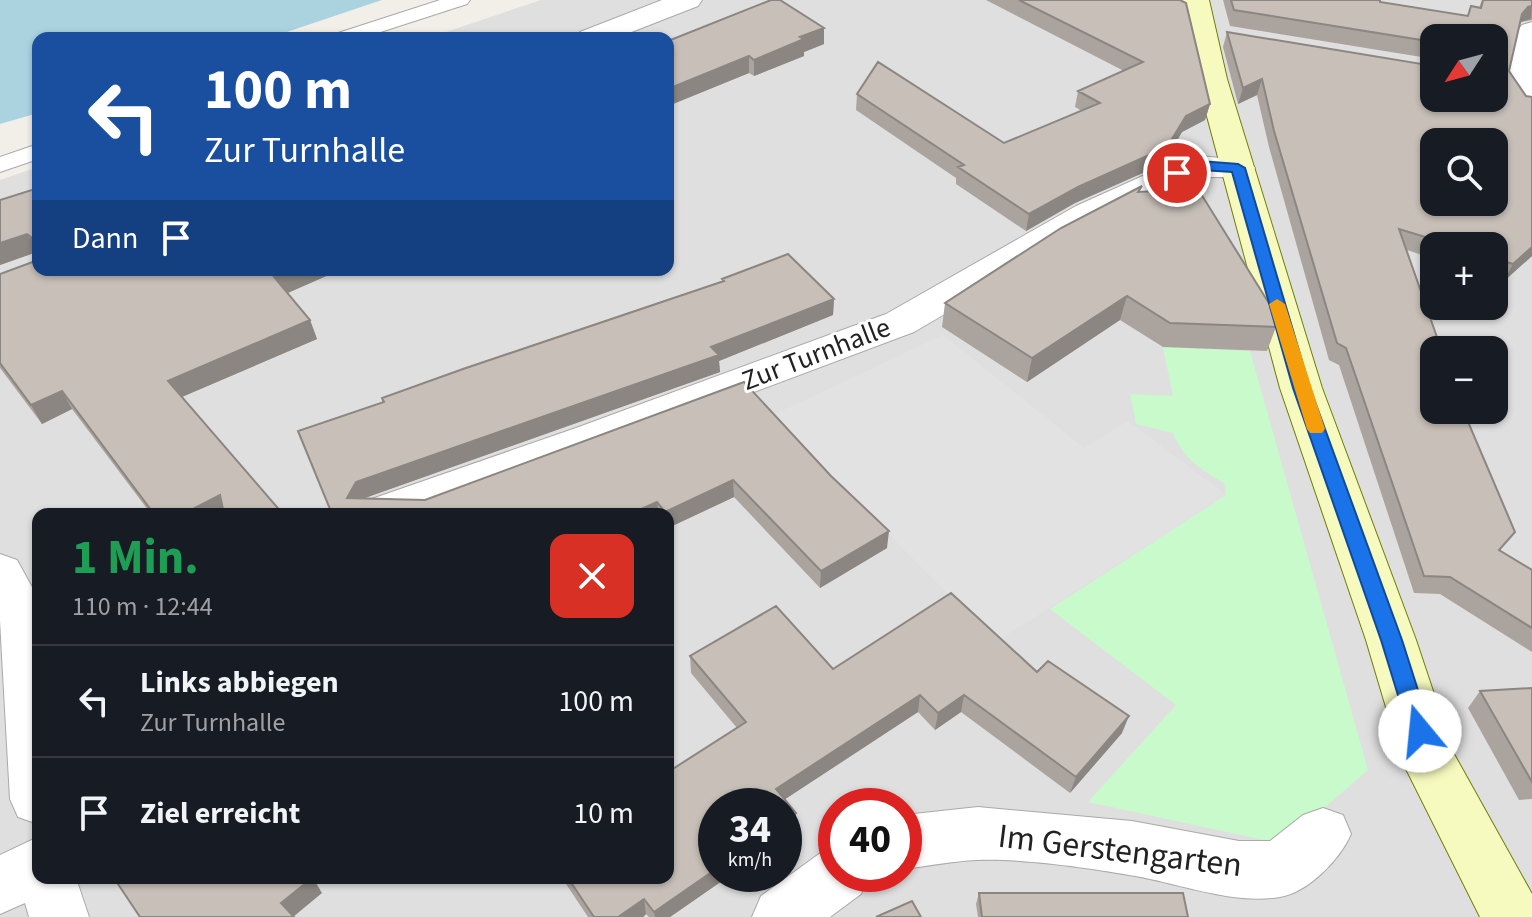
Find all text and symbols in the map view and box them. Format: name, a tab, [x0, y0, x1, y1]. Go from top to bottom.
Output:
north arrow	[1420, 24, 1508, 112]
map controls	[1420, 24, 1508, 424]
text: 100 m	[204, 51, 352, 130]
icon: left	[72, 64, 176, 168]
text: Zur Turnhalle	[204, 125, 405, 176]
button: search	[1420, 128, 1508, 216]
pin	[1143, 139, 1211, 207]
icon: arrive	[1155, 151, 1199, 195]
icon: arrive	[154, 216, 198, 260]
text: Dann	[72, 217, 138, 260]
button: +	[1420, 232, 1508, 320]
street label: Zur Turnhalle	[736, 307, 896, 401]
button: −	[1420, 336, 1508, 424]
text: 1 Min.	[72, 524, 199, 592]
button: close	[550, 534, 634, 618]
text: 110 m · 12:44	[72, 588, 213, 625]
text: Links abbiegen	[140, 661, 339, 704]
icon: left	[72, 679, 116, 723]
text: 100 m	[558, 680, 634, 723]
position arrow	[1378, 689, 1462, 773]
text: Zur Turnhalle	[140, 704, 285, 741]
speed limit sign: 40	[818, 788, 922, 892]
icon: arrive	[72, 791, 116, 835]
text: Ziel erreicht	[140, 792, 300, 835]
text: 10 m	[573, 792, 634, 835]
text: 34	[729, 801, 771, 858]
street label: Im Gerstengarten	[995, 812, 1245, 890]
text: km/h	[728, 846, 772, 874]

